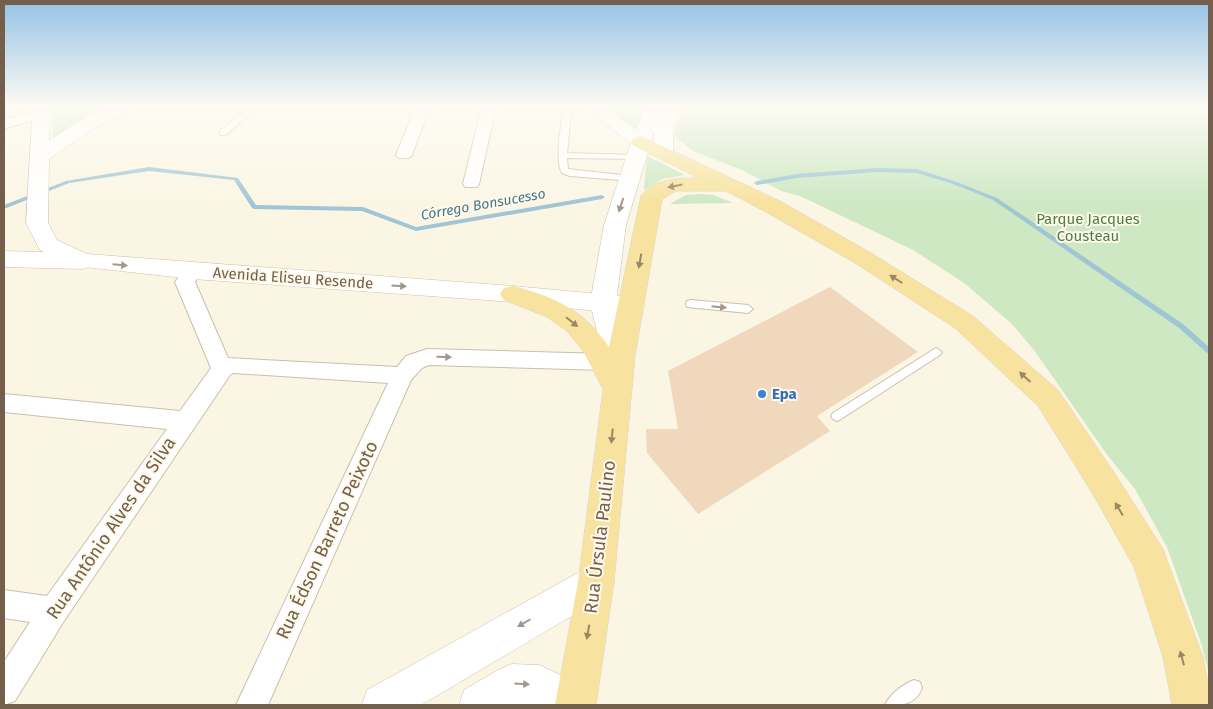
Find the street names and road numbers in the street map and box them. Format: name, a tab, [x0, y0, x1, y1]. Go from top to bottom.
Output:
street label: Avenida Eliseu Resende	[212, 263, 374, 293]
street label: Rua Antônio Alves da Silva	[42, 433, 180, 623]
street label: Rua Édson Barreto Peixoto	[270, 437, 383, 643]
street label: Rua Úrsula Paulino	[579, 459, 620, 615]

